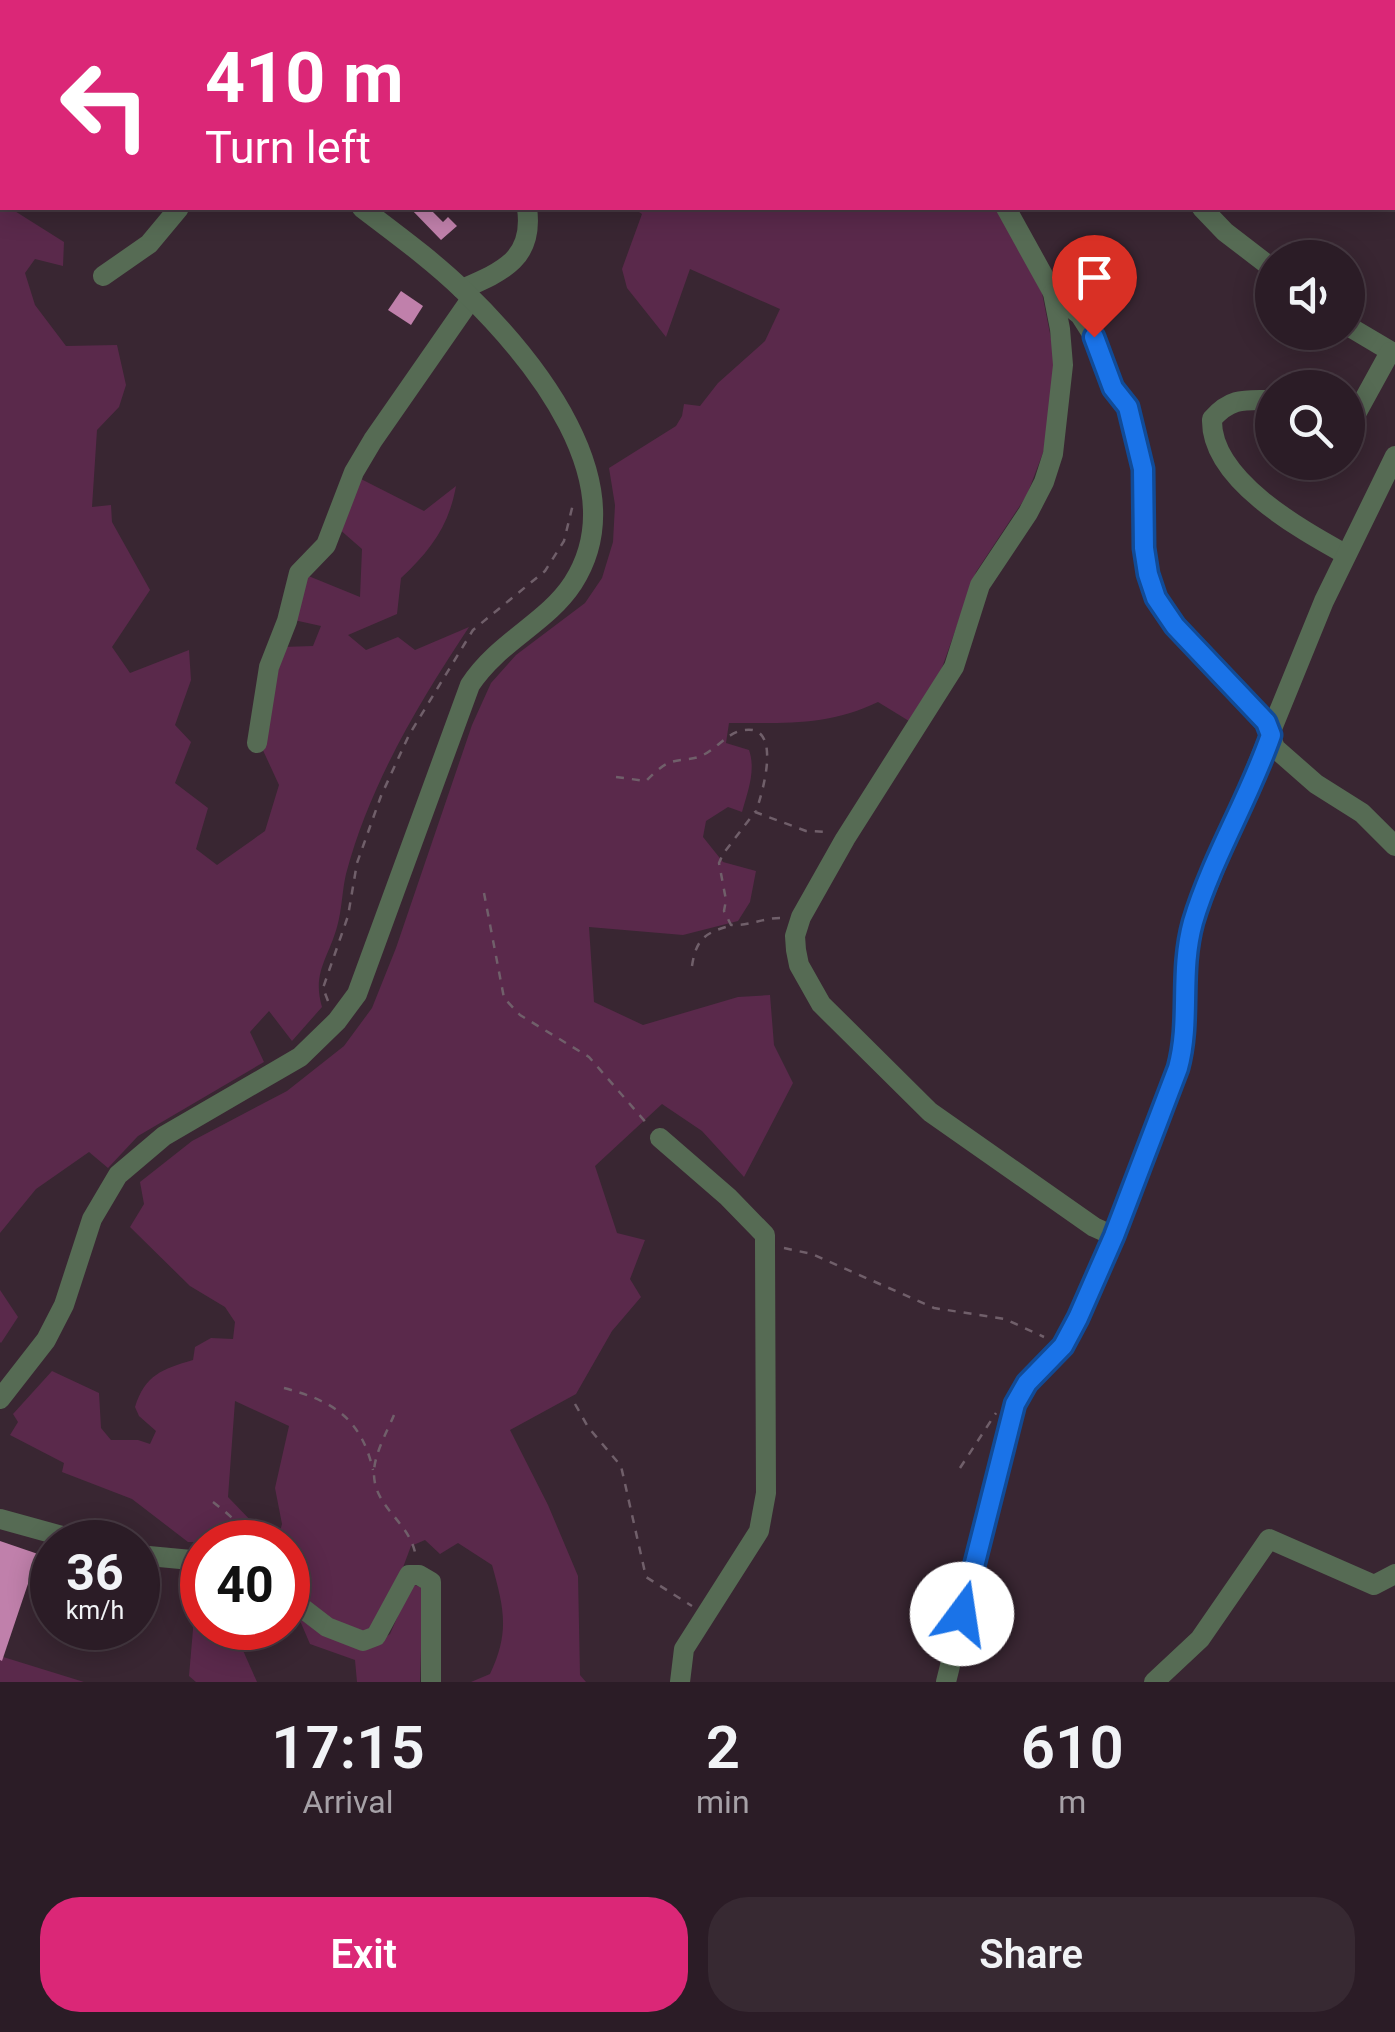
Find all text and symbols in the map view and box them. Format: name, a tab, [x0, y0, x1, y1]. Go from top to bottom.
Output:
text: 410 m	[205, 37, 404, 119]
icon: left	[40, 40, 170, 170]
text: Turn left	[205, 121, 371, 174]
pin	[1052, 235, 1137, 338]
map controls	[1255, 240, 1365, 480]
button: sound	[1255, 240, 1365, 350]
icon: arrive	[1067, 250, 1122, 305]
button: search	[1255, 370, 1365, 480]
speed limit sign: 40	[180, 1520, 310, 1650]
text: 36	[66, 1544, 124, 1602]
position arrow	[910, 1562, 1014, 1666]
text: km/h	[66, 1596, 124, 1625]
text: 17:15	[271, 1712, 425, 1783]
text: 2	[706, 1712, 740, 1783]
text: 610	[1021, 1712, 1124, 1783]
text: Arrival	[303, 1783, 393, 1821]
text: min	[696, 1783, 750, 1821]
text: m	[1058, 1783, 1086, 1821]
button: Exit	[40, 1897, 688, 2012]
button: Share	[708, 1897, 1355, 2012]

